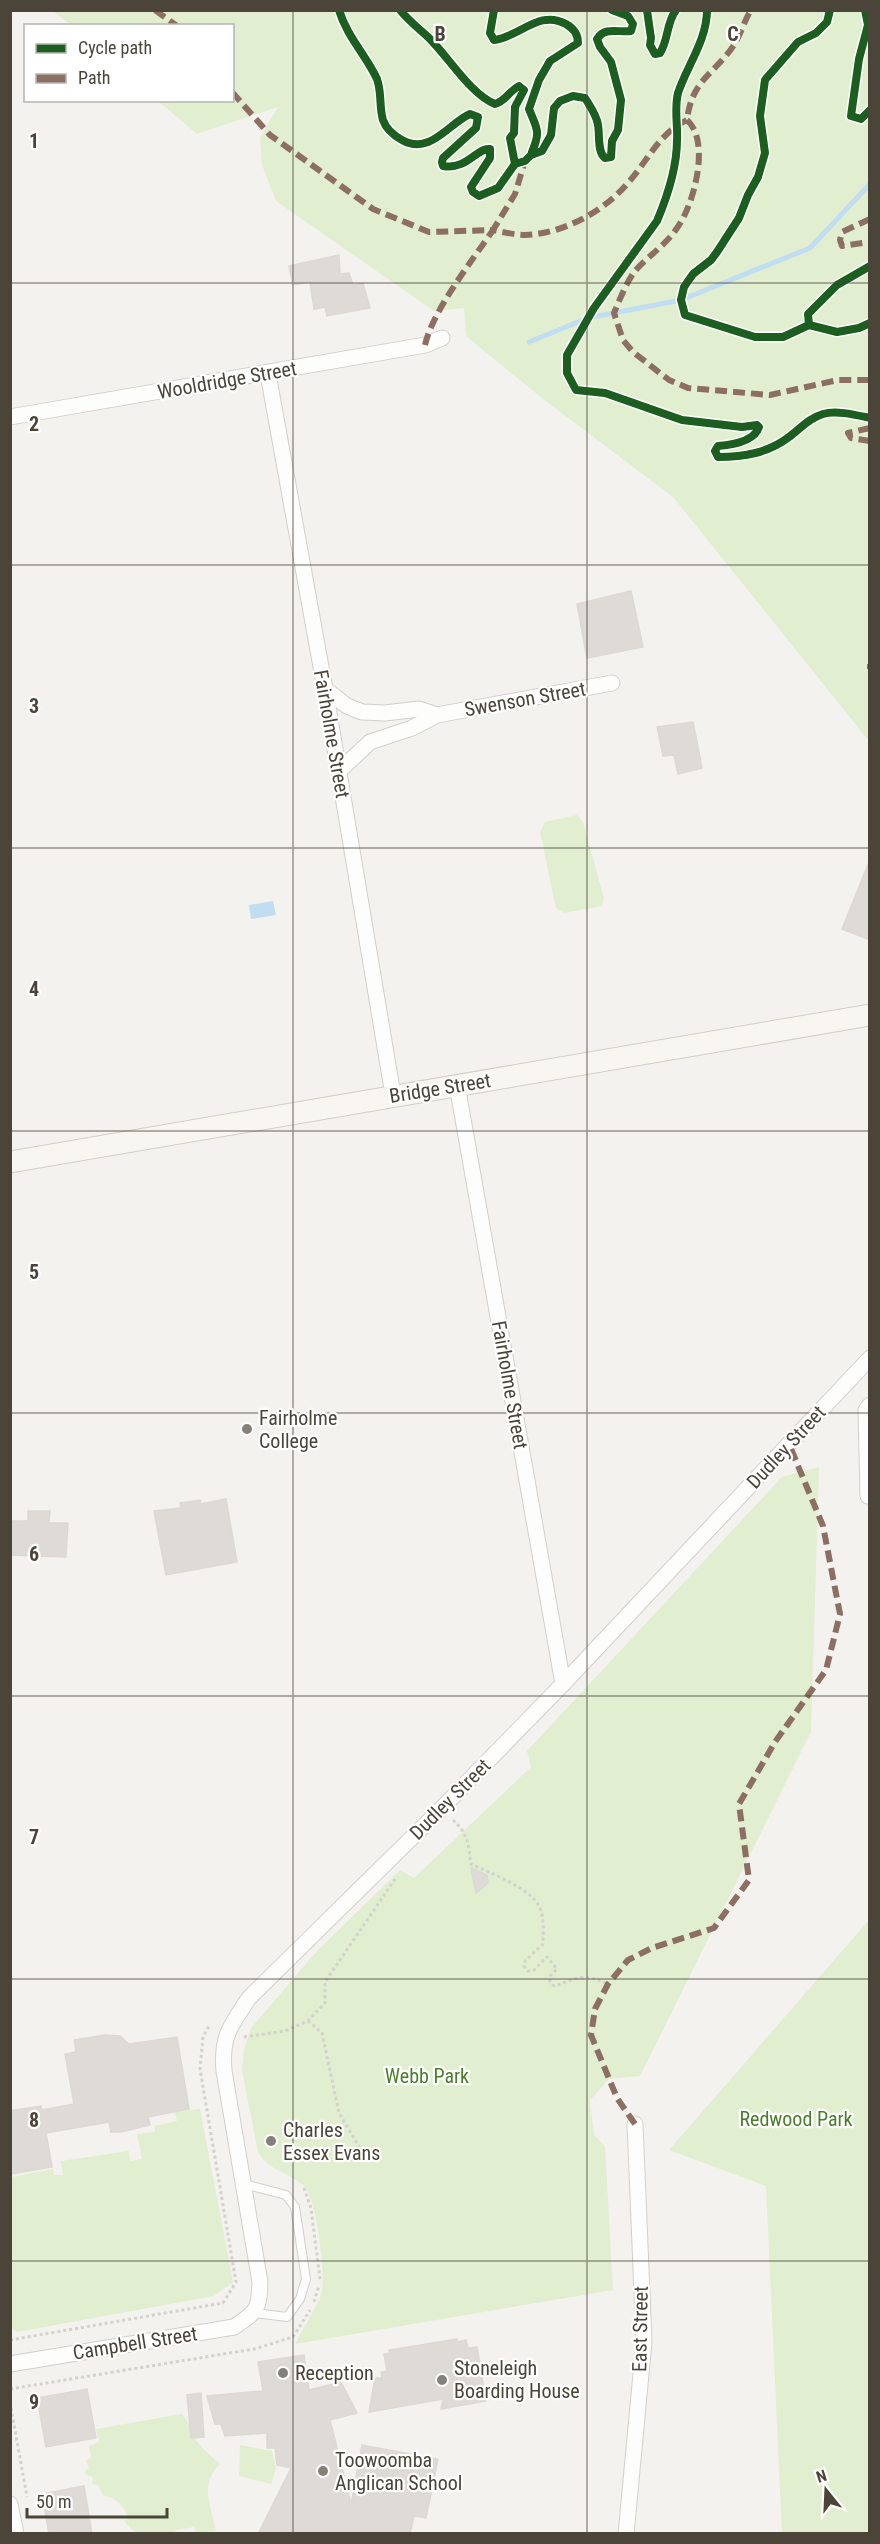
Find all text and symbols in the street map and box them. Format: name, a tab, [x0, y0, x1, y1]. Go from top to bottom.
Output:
text: B	[434, 22, 446, 46]
text: C	[727, 22, 739, 46]
legend	[24, 24, 234, 102]
text: Cycle path	[78, 37, 152, 58]
text: Path	[78, 67, 111, 88]
text: 1	[29, 129, 39, 153]
street label: Wooldridge Street	[156, 356, 299, 404]
text: 2	[29, 412, 39, 436]
street label: Fairholme Street	[309, 668, 355, 800]
street label: Swenson Street	[462, 677, 588, 721]
text: 3	[29, 694, 39, 718]
text: 4	[29, 977, 39, 1001]
street label: Bridge Street	[388, 1068, 492, 1108]
text: 5	[29, 1260, 39, 1284]
street label: Fairholme Street	[487, 1319, 533, 1451]
street label: Dudley Street	[742, 1400, 831, 1493]
place label: Fairholme College	[259, 1406, 337, 1453]
marker: Fairholme College	[240, 1422, 254, 1436]
text: 6	[29, 1542, 39, 1566]
street label: Dudley Street	[405, 1753, 496, 1844]
text: 7	[29, 1825, 39, 1849]
park label: Webb Park	[385, 2064, 469, 2088]
park label: Redwood Park	[739, 2107, 853, 2131]
text: 8	[29, 2108, 39, 2132]
place label: Charles Essex Evans	[283, 2118, 380, 2165]
marker: Charles Essex Evans	[264, 2134, 278, 2148]
street label: East Street	[627, 2286, 653, 2372]
street label: Campbell Street	[71, 2321, 199, 2365]
place label: Stoneleigh Boarding House	[454, 2356, 580, 2403]
place label: Reception	[295, 2361, 374, 2385]
marker: Reception	[276, 2366, 290, 2380]
marker: Stoneleigh Boarding House	[435, 2373, 449, 2387]
text: 9	[29, 2390, 39, 2414]
place label: Toowoomba Anglican School	[335, 2448, 462, 2495]
north arrow	[796, 2460, 856, 2520]
marker: Toowoomba Anglican School	[316, 2464, 330, 2478]
text: N	[814, 2466, 829, 2487]
scale bar	[27, 2481, 166, 2519]
text: 50 m	[36, 2491, 71, 2512]

